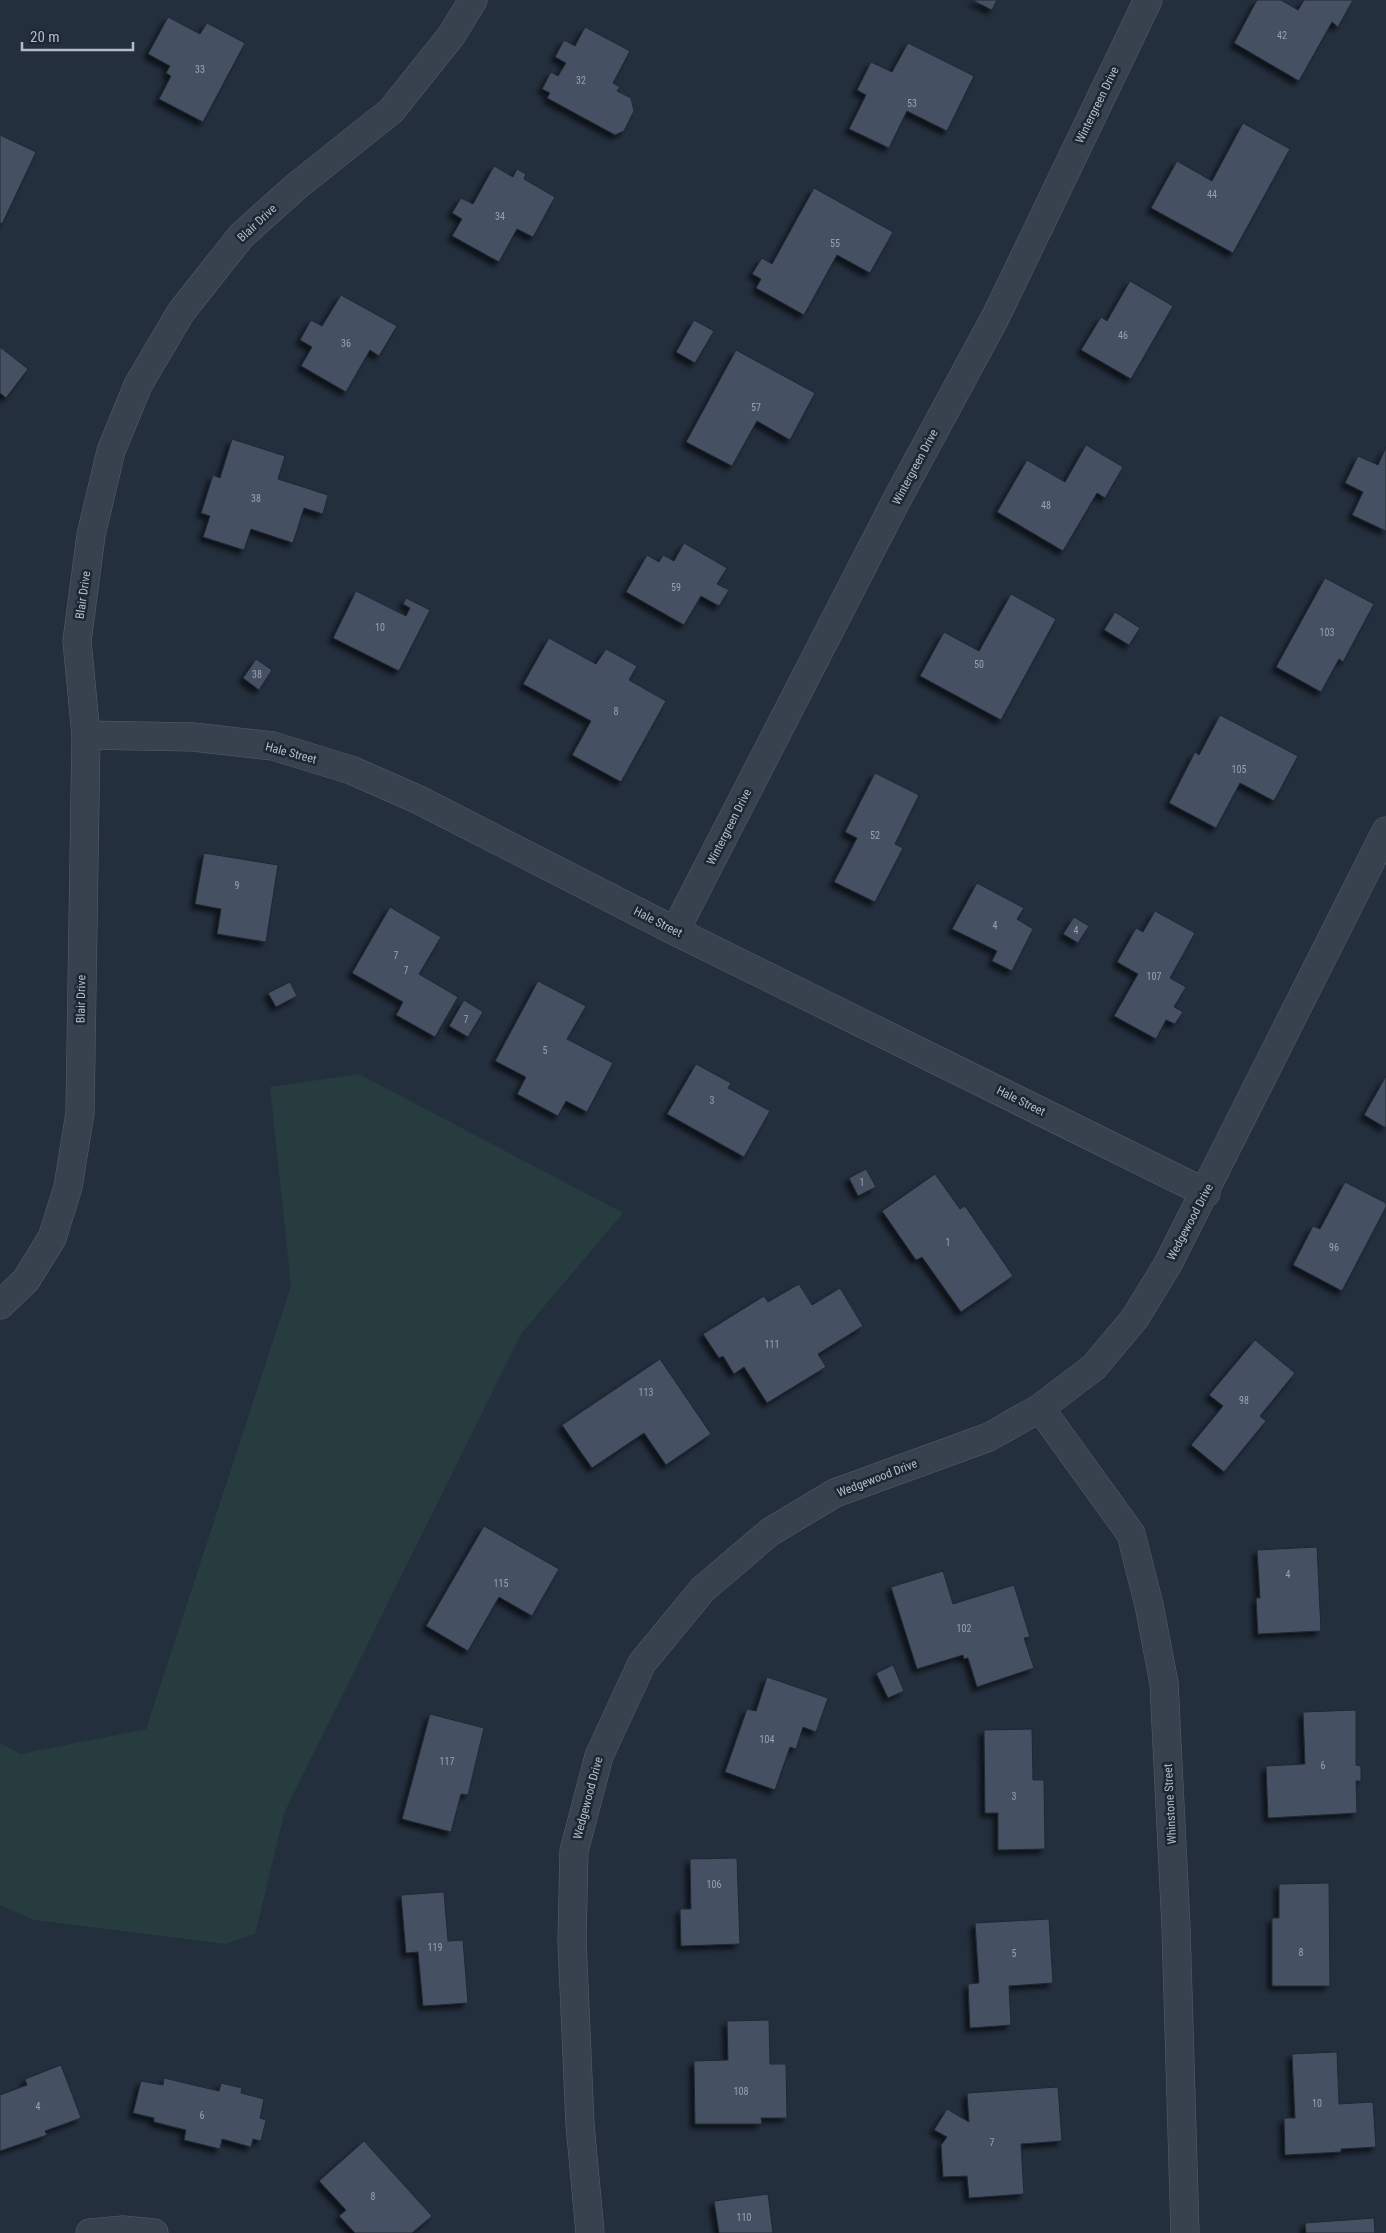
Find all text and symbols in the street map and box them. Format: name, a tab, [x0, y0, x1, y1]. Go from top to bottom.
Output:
scale bar	[22, 20, 134, 52]
text: 20 m	[30, 28, 60, 46]
house number: 42	[1277, 30, 1287, 41]
house number: 33	[195, 64, 205, 75]
street label: Wintergreen Drive	[1072, 64, 1122, 146]
house number: 32	[576, 75, 586, 86]
house number: 53	[907, 98, 917, 109]
house number: 44	[1207, 189, 1217, 200]
street label: Blair Drive	[235, 201, 280, 245]
house number: 34	[495, 211, 505, 222]
house number: 55	[830, 238, 840, 249]
house number: 46	[1118, 330, 1128, 341]
house number: 36	[341, 338, 351, 349]
house number: 57	[751, 402, 761, 413]
street label: Wintergreen Drive	[889, 426, 941, 507]
house number: 38	[251, 493, 261, 504]
house number: 48	[1041, 500, 1051, 511]
street label: Blair Drive	[73, 570, 93, 620]
house number: 59	[671, 582, 681, 593]
house number: 10	[375, 622, 385, 633]
house number: 103	[1320, 627, 1334, 638]
house number: 50	[974, 659, 984, 670]
house number: 38	[252, 669, 262, 680]
house number: 8	[614, 706, 619, 717]
street label: Hale Street	[264, 739, 319, 767]
house number: 105	[1232, 764, 1246, 775]
street label: Wintergreen Drive	[704, 786, 754, 867]
house number: 52	[870, 830, 880, 841]
house number: 9	[235, 880, 240, 891]
street label: Hale Street	[631, 904, 685, 940]
house number: 4	[993, 920, 998, 931]
house number: 4	[1074, 925, 1079, 936]
house number: 7	[394, 950, 399, 961]
house number: 7	[404, 965, 409, 976]
house number: 107	[1147, 971, 1161, 982]
street label: Blair Drive	[74, 974, 88, 1023]
house number: 7	[464, 1014, 469, 1025]
house number: 5	[543, 1045, 548, 1056]
street label: Hale Street	[994, 1083, 1048, 1119]
house number: 3	[710, 1095, 715, 1106]
house number: 1	[860, 1177, 864, 1188]
street label: Wedgewood Drive	[1164, 1181, 1216, 1263]
house number: 1	[946, 1237, 950, 1248]
house number: 96	[1329, 1242, 1339, 1253]
house number: 111	[765, 1339, 779, 1350]
house number: 113	[639, 1387, 653, 1398]
house number: 98	[1239, 1395, 1249, 1406]
street label: Wedgewood Drive	[835, 1456, 919, 1500]
house number: 4	[1286, 1569, 1291, 1580]
house number: 115	[494, 1578, 508, 1589]
house number: 102	[957, 1623, 971, 1634]
house number: 104	[760, 1734, 774, 1745]
street label: Wedgewood Drive	[570, 1755, 606, 1841]
house number: 117	[440, 1756, 454, 1767]
house number: 6	[1321, 1760, 1326, 1771]
street label: Whinstone Street	[1161, 1763, 1179, 1845]
house number: 3	[1012, 1791, 1017, 1802]
house number: 106	[707, 1879, 721, 1890]
house number: 119	[428, 1942, 442, 1953]
house number: 8	[1299, 1947, 1304, 1958]
house number: 5	[1012, 1948, 1017, 1959]
house number: 108	[734, 2086, 748, 2097]
house number: 10	[1312, 2098, 1322, 2109]
house number: 4	[36, 2101, 41, 2112]
house number: 6	[200, 2110, 205, 2121]
house number: 7	[990, 2137, 995, 2148]
house number: 8	[371, 2191, 376, 2202]
house number: 110	[737, 2212, 751, 2223]

